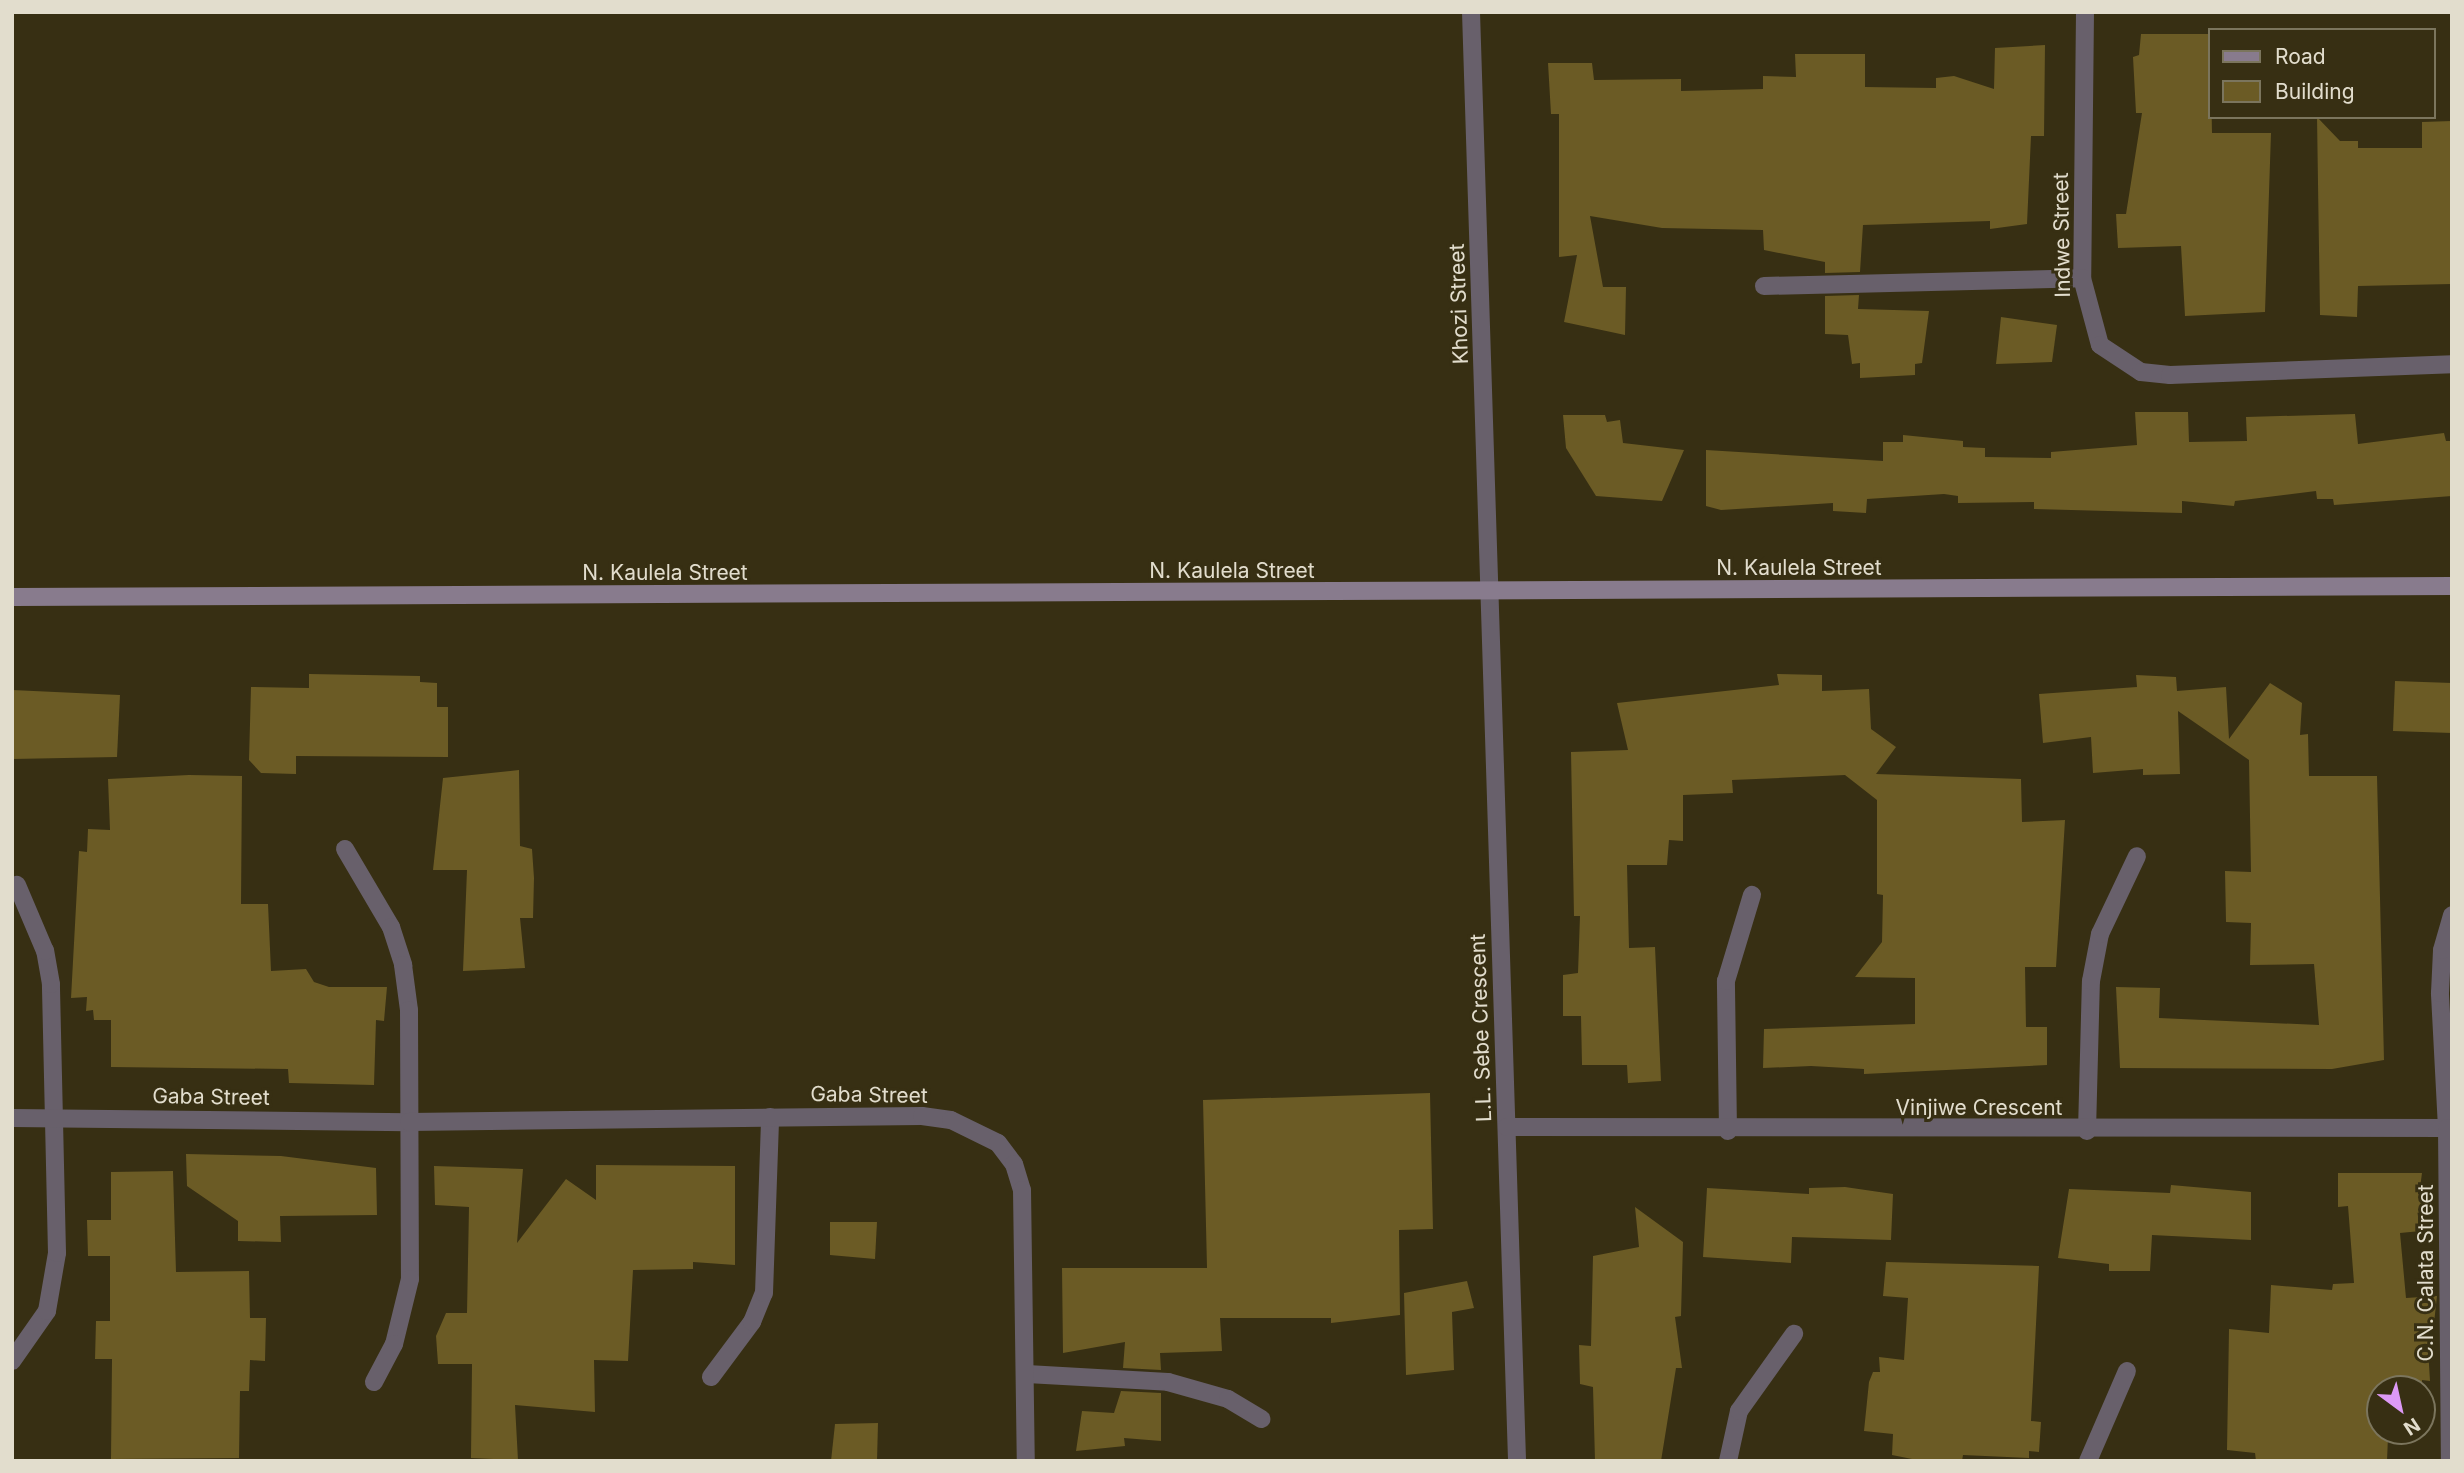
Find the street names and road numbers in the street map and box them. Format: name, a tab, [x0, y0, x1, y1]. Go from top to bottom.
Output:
street label: Indwe Street	[2048, 172, 2076, 298]
street label: Khozi Street	[1444, 243, 1474, 365]
street label: N. Kaulela Street	[1716, 555, 1882, 581]
street label: N. Kaulela Street	[1149, 558, 1315, 584]
street label: N. Kaulela Street	[582, 560, 748, 586]
street label: L.L. Sebe Crescent	[1465, 934, 1497, 1122]
street label: Gaba Street	[810, 1081, 928, 1109]
street label: Gaba Street	[152, 1083, 270, 1111]
street label: Vinjiwe Crescent	[1896, 1095, 2062, 1121]
street label: C.N. Calata Street	[2413, 1184, 2439, 1362]

